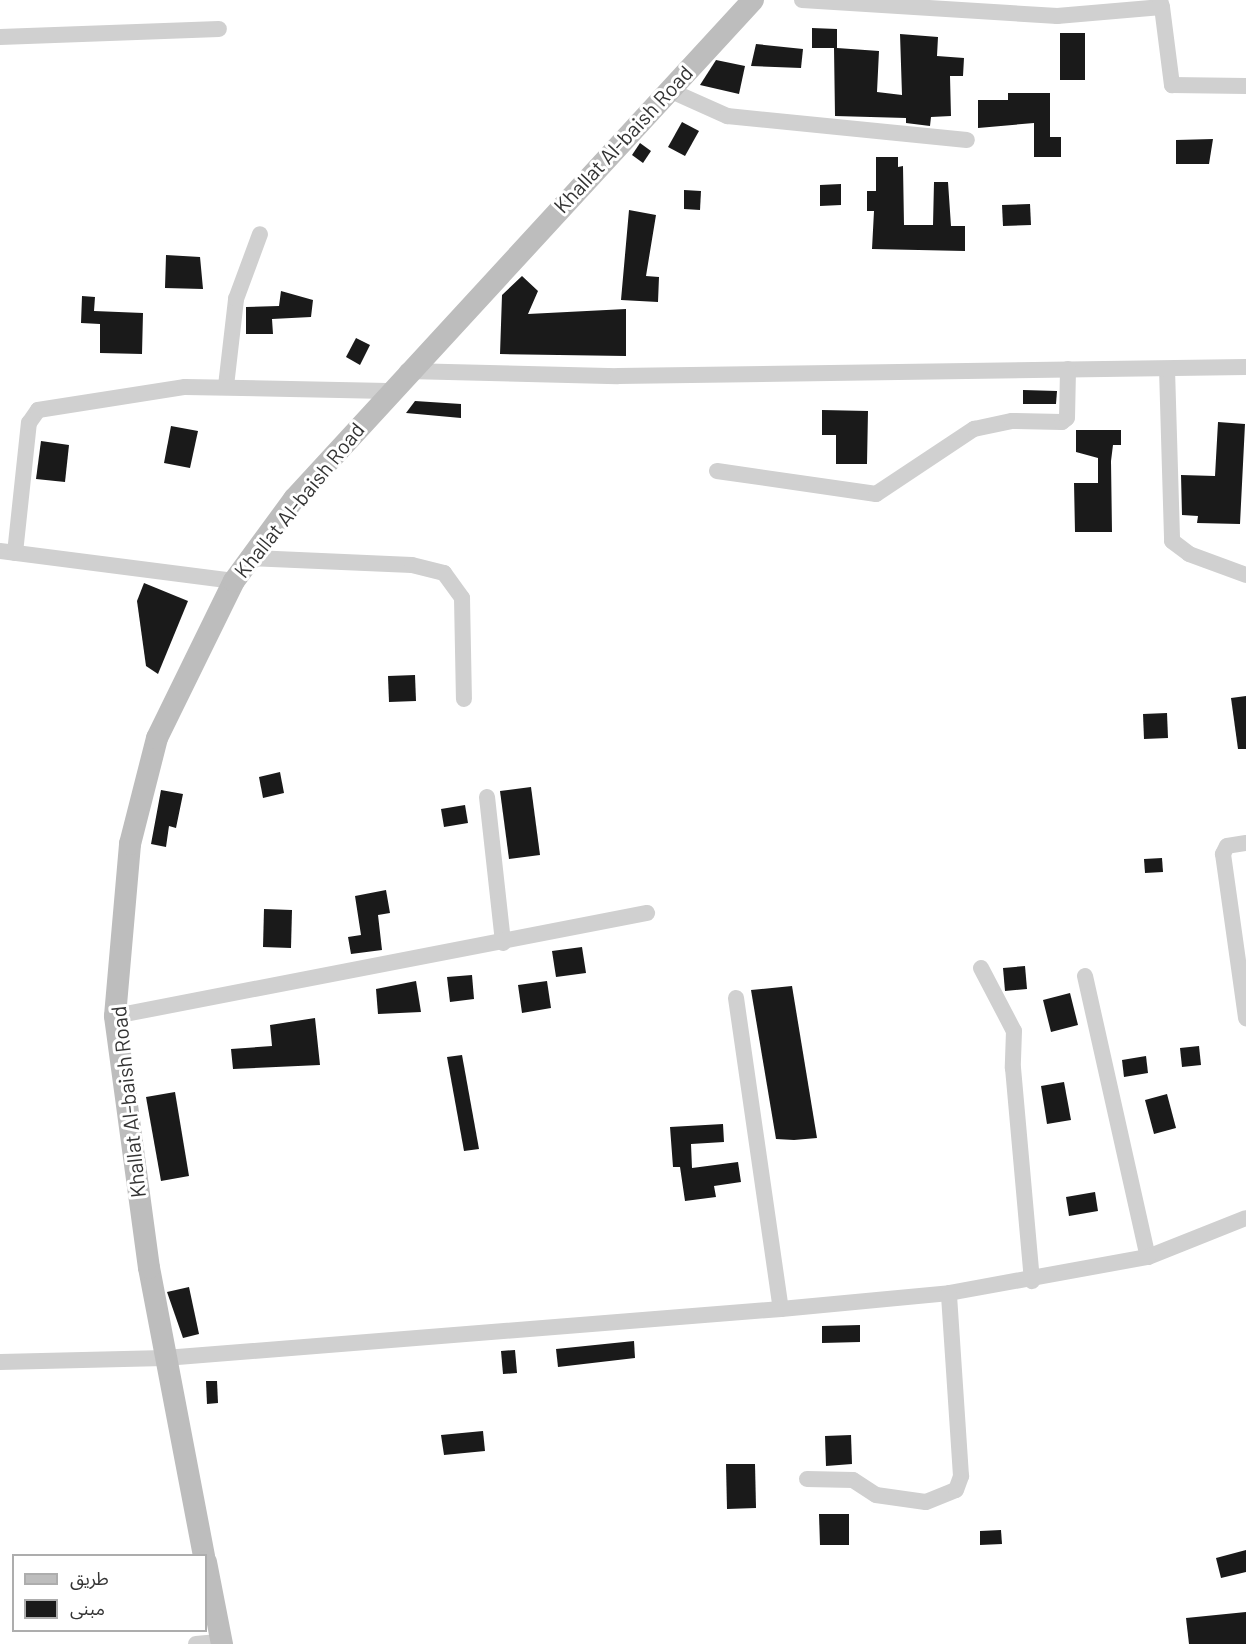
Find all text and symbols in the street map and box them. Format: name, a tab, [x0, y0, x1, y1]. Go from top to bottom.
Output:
street label: Khallat Al-baish Road	[548, 60, 698, 218]
street label: Khallat Al-baish Road	[229, 417, 369, 583]
street label: Khallat Al-baish Road	[105, 1005, 151, 1199]
legend	[12, 1554, 207, 1632]
text: طريق	[70, 1567, 109, 1589]
text: مبنى	[70, 1597, 105, 1619]

